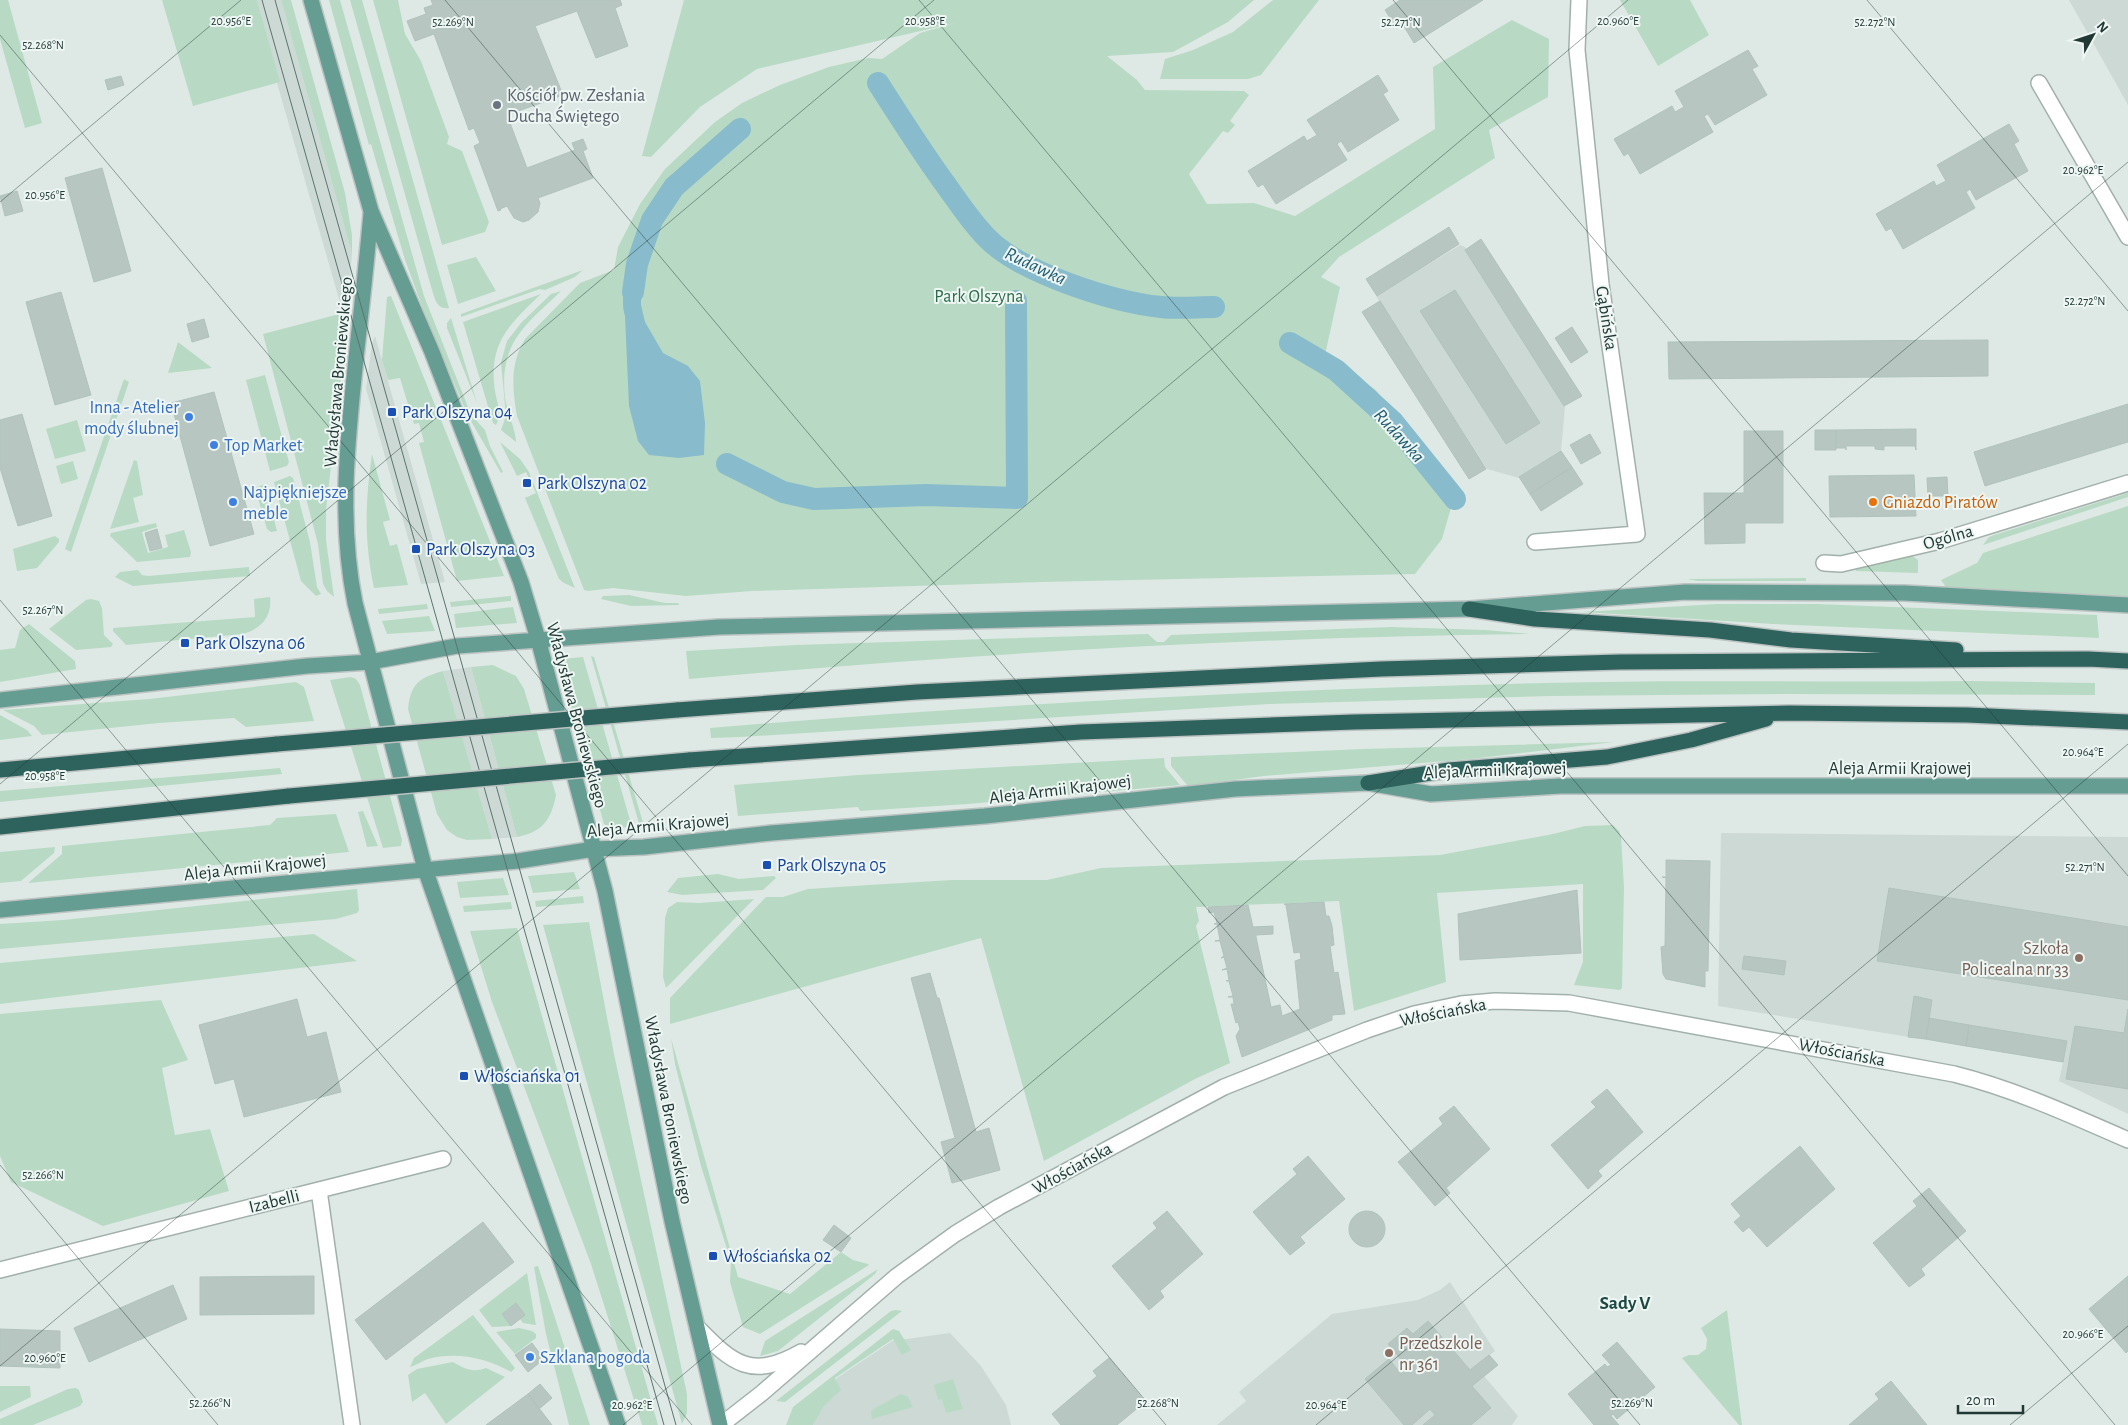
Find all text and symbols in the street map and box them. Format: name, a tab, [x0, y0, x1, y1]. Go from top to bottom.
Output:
north arrow	[2068, 10, 2118, 60]
text: 20.956°E	[211, 15, 251, 27]
text: 20.958°E	[905, 15, 945, 27]
text: 20.960°E	[1597, 15, 1639, 27]
text: 52.269°N	[432, 16, 474, 28]
text: 52.271°N	[1381, 16, 1421, 28]
text: 52.272°N	[1855, 16, 1895, 28]
text: N	[2094, 19, 2111, 36]
text: 52.268°N	[22, 39, 64, 51]
place label: Kościół pw. Zesłania Ducha Świętego	[507, 87, 645, 126]
marker: Kościół pw. Zesłania Ducha Świętego	[491, 99, 503, 111]
text: 20.962°E	[2063, 164, 2104, 176]
text: 20.956°E	[25, 189, 65, 201]
water label: Rudawka	[1002, 244, 1069, 289]
street label: Władysława Broniewskiego	[322, 276, 356, 468]
street label: Gąbińska	[1592, 285, 1620, 351]
park label: Park Olszyna	[934, 288, 1024, 306]
text: 52.272°N	[2065, 295, 2105, 307]
place label: Inna - Atelier mody ślubnej	[84, 399, 179, 438]
place label: Park Olszyna 04	[402, 404, 513, 422]
marker: Park Olszyna 04	[386, 406, 398, 418]
water label: Rudawka	[1370, 406, 1428, 466]
marker: Inna - Atelier mody ślubnej	[183, 411, 195, 423]
place label: Top Market	[224, 437, 303, 455]
marker: Top Market	[208, 439, 220, 451]
place label: Park Olszyna 02	[537, 475, 647, 493]
marker: Park Olszyna 02	[521, 477, 533, 489]
place label: Najpiękniejsze meble	[243, 484, 347, 523]
place label: Gniazdo Piratów	[1883, 494, 1998, 512]
marker: Najpiękniejsze meble	[227, 496, 239, 508]
marker: Gniazdo Piratów	[1867, 496, 1879, 508]
street label: Ogólna	[1921, 522, 1975, 554]
place label: Park Olszyna 03	[426, 541, 535, 559]
marker: Park Olszyna 03	[410, 543, 422, 555]
text: 52.267°N	[22, 604, 64, 616]
street label: Władysława Broniewskiego	[543, 620, 610, 810]
place label: Park Olszyna 06	[195, 635, 305, 653]
marker: Park Olszyna 06	[179, 637, 191, 649]
text: 20.964°E	[2063, 746, 2104, 758]
street label: Aleja Armii Krajowej	[1423, 760, 1567, 782]
street label: Aleja Armii Krajowej	[1828, 760, 1972, 778]
text: 20.958°E	[25, 770, 65, 782]
street label: Aleja Armii Krajowej	[988, 772, 1132, 808]
street label: Aleja Armii Krajowej	[586, 811, 730, 841]
street label: Aleja Armii Krajowej	[183, 852, 327, 884]
place label: Park Olszyna 05	[777, 857, 886, 875]
marker: Park Olszyna 05	[761, 859, 773, 871]
text: 52.271°N	[2065, 861, 2105, 873]
place label: Szkoła Policealna nr 33	[1961, 940, 2069, 979]
marker: Szkoła Policealna nr 33	[2073, 952, 2085, 964]
street label: Włościańska	[1398, 996, 1488, 1030]
street label: Władysława Broniewskiego	[641, 1014, 695, 1206]
street label: Włościańska	[1797, 1036, 1887, 1070]
place label: Włościańska 01	[474, 1068, 580, 1086]
marker: Włościańska 01	[458, 1070, 470, 1082]
street label: Włościańska	[1030, 1140, 1115, 1198]
text: 52.266°N	[22, 1169, 64, 1181]
street label: Izabelli	[247, 1187, 301, 1217]
place label: Włościańska 02	[723, 1248, 831, 1266]
marker: Włościańska 02	[707, 1250, 719, 1262]
district label: Sady V	[1600, 1294, 1651, 1313]
text: 20.966°E	[2063, 1328, 2104, 1340]
place label: Przedszkole nr 361	[1399, 1335, 1482, 1374]
marker: Przedszkole nr 361	[1383, 1347, 1395, 1359]
place label: Szklana pogoda	[540, 1349, 651, 1367]
marker: Szklana pogoda	[524, 1351, 536, 1363]
text: 20.960°E	[24, 1352, 66, 1364]
scale bar	[1958, 1382, 2023, 1414]
text: 20 m	[1966, 1393, 1995, 1408]
text: 52.266°N	[189, 1397, 231, 1409]
text: 52.268°N	[1137, 1397, 1179, 1409]
text: 52.269°N	[1611, 1397, 1653, 1409]
text: 20.962°E	[612, 1399, 653, 1411]
text: 20.964°E	[1306, 1399, 1347, 1411]

